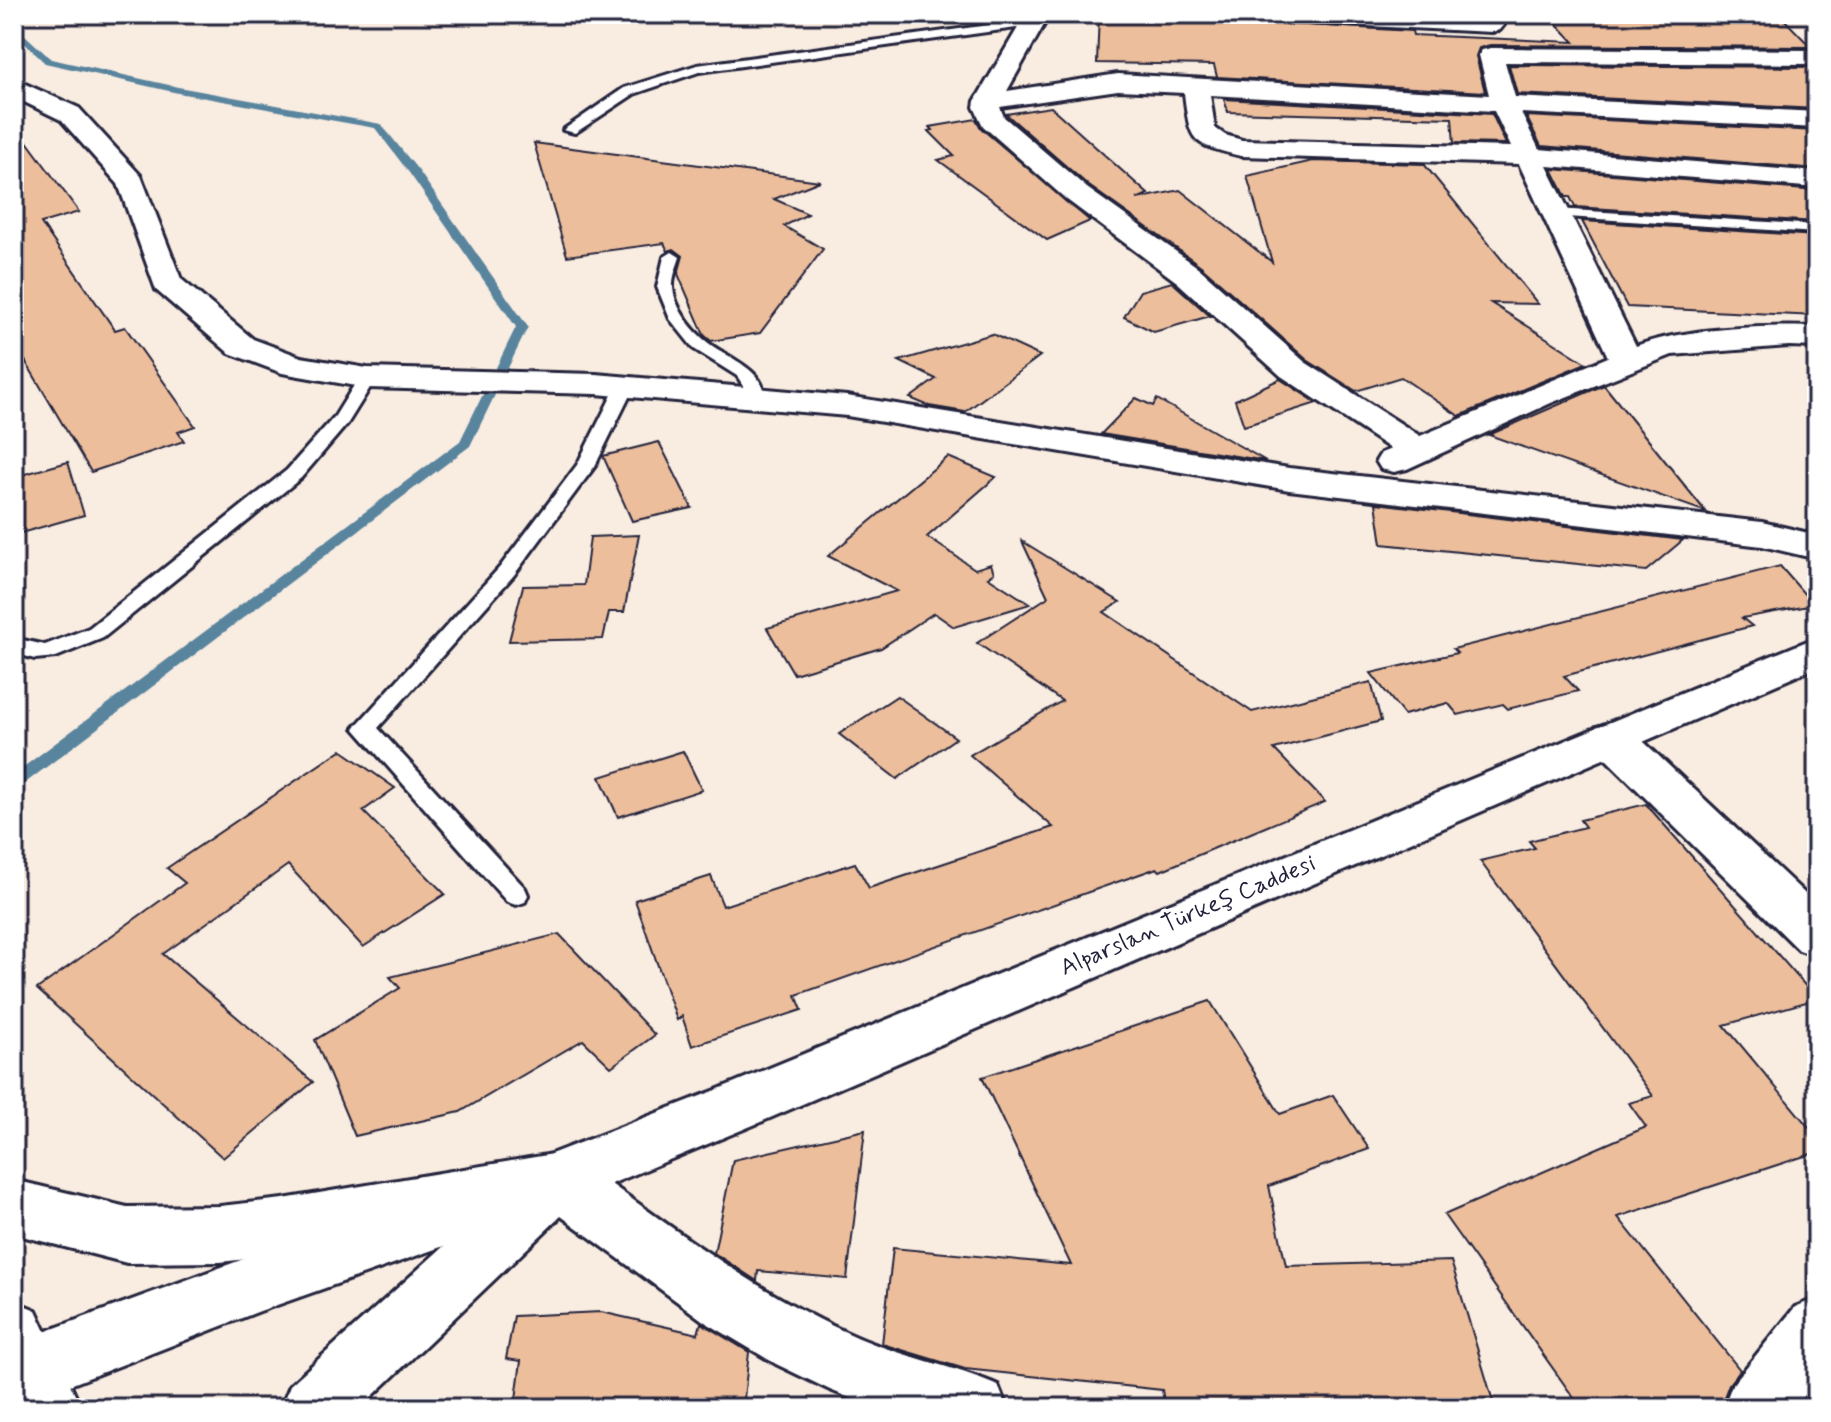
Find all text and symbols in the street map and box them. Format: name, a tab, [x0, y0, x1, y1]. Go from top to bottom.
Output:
street label: Alparslan Türkeş Caddesi	[1056, 848, 1320, 984]

